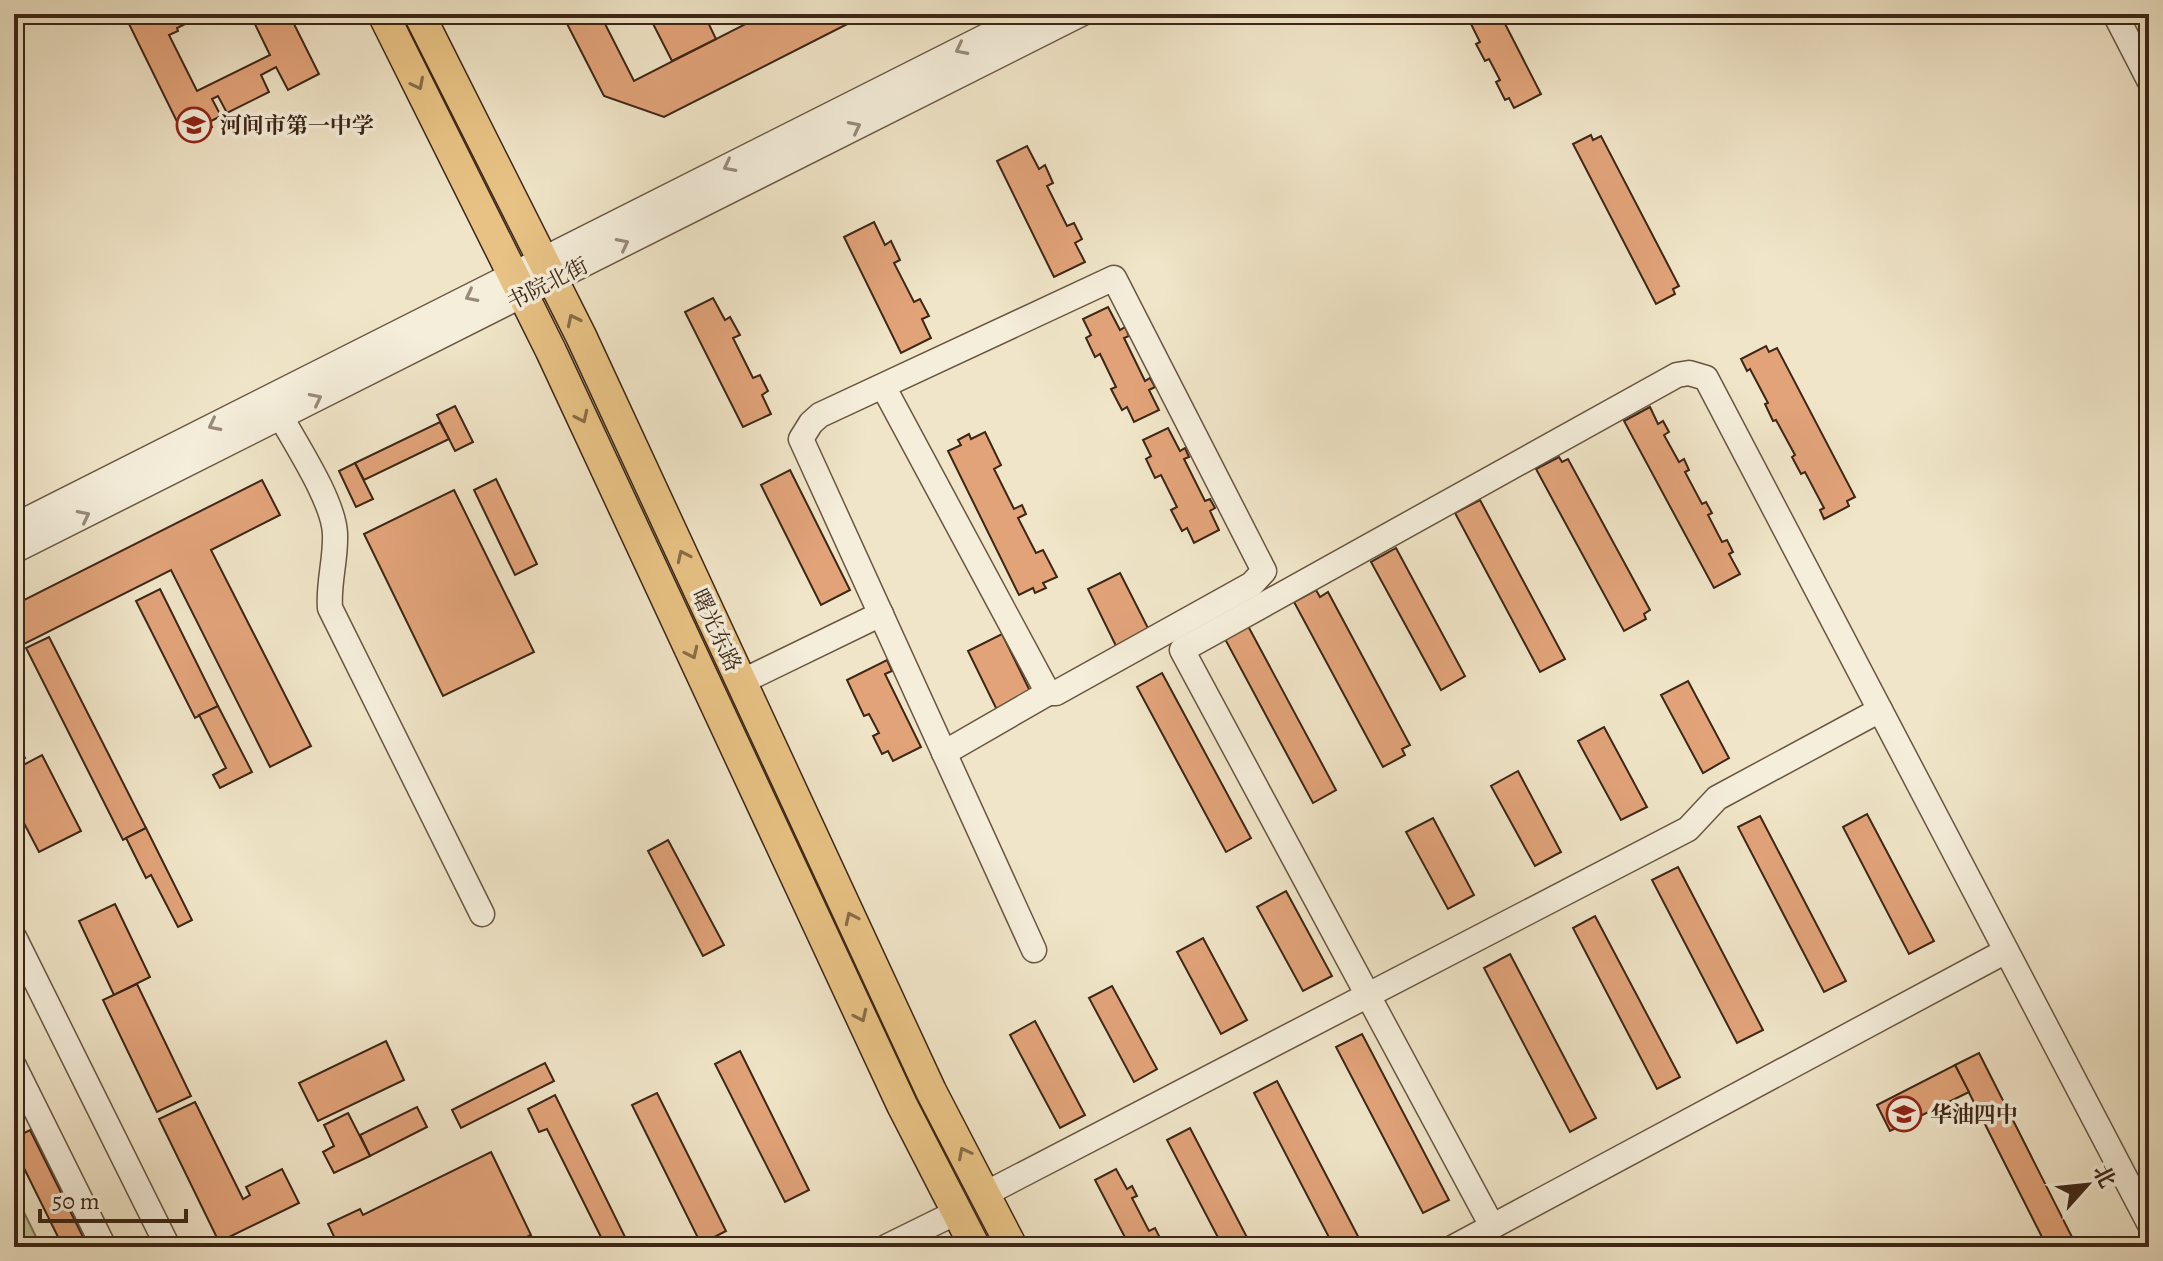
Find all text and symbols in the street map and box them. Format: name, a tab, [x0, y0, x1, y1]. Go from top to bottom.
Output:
one-way arrow	[954, 39, 969, 55]
one-way arrow	[409, 75, 424, 90]
school or university icon: 河间市第一中学	[175, 106, 213, 144]
place label: 河间市第一中学	[220, 111, 374, 141]
one-way arrow	[847, 122, 862, 137]
one-way arrow	[722, 156, 737, 172]
one-way arrow	[615, 239, 630, 254]
street label: 书院北街	[501, 251, 593, 317]
one-way arrow	[465, 286, 480, 301]
one-way arrow	[567, 313, 583, 328]
one-way arrow	[307, 393, 322, 409]
one-way arrow	[573, 409, 589, 424]
one-way arrow	[208, 416, 223, 431]
one-way arrow	[75, 510, 90, 526]
one-way arrow	[677, 549, 693, 564]
street label: 曙光东路	[684, 584, 748, 677]
one-way arrow	[682, 645, 698, 659]
one-way arrow	[845, 912, 861, 927]
one-way arrow	[851, 1008, 867, 1022]
school or university icon: 华油四中	[1885, 1095, 1923, 1133]
place label: 华油四中	[1930, 1100, 2018, 1130]
north arrow	[2047, 1145, 2127, 1225]
one-way arrow	[958, 1146, 973, 1161]
text: 北	[2086, 1160, 2122, 1193]
scale bar	[40, 1173, 186, 1223]
text: 50 m	[52, 1185, 100, 1217]

